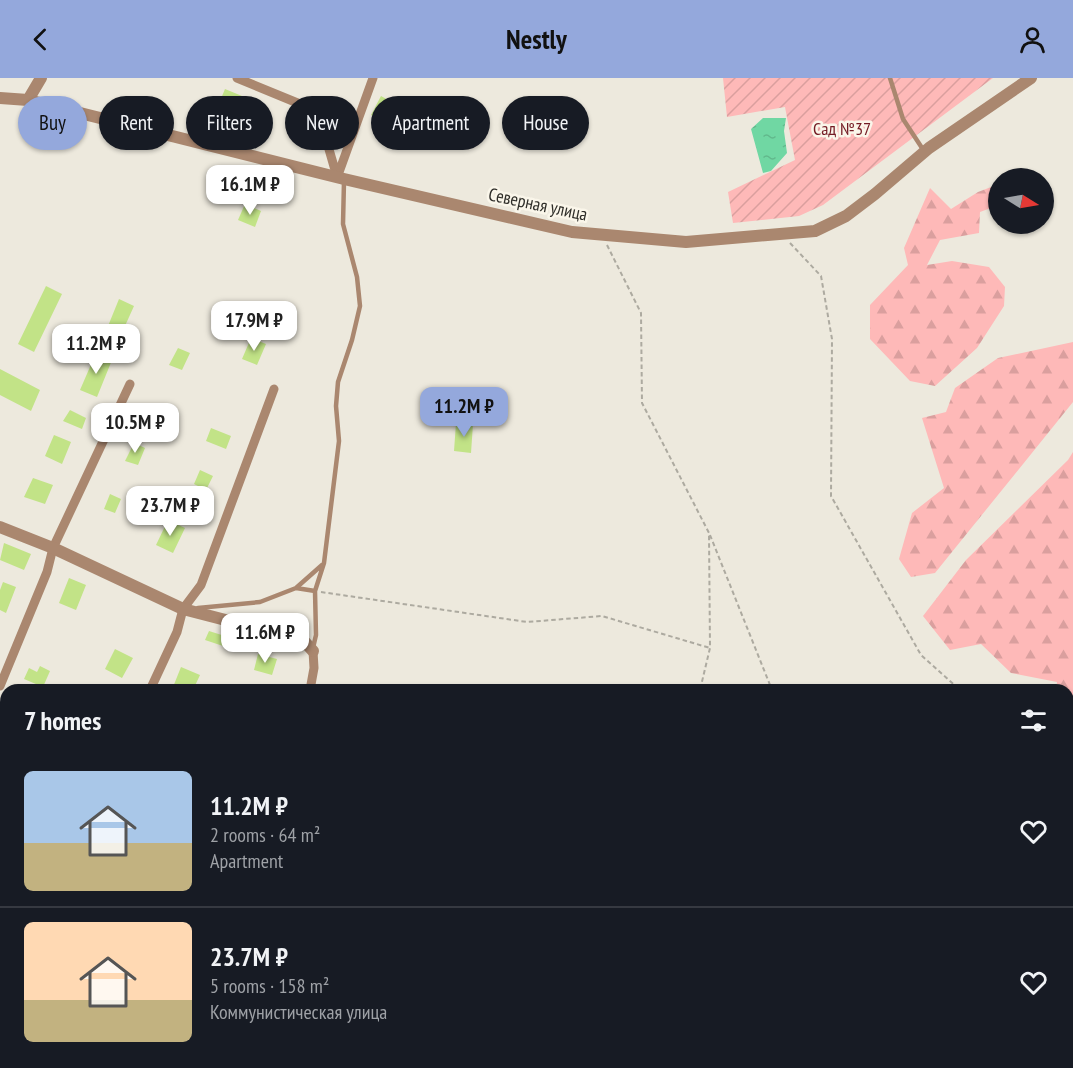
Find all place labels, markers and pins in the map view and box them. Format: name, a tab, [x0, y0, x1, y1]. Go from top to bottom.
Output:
pin: 16.1M ₽	[195, 165, 305, 216]
pin: 17.9M ₽	[199, 301, 309, 352]
pin: 11.2M ₽	[41, 324, 151, 375]
pin: 11.2M ₽	[409, 387, 519, 438]
pin: 10.5M ₽	[80, 403, 190, 454]
pin: 23.7M ₽	[115, 486, 225, 537]
pin: 11.6M ₽	[210, 613, 320, 664]

